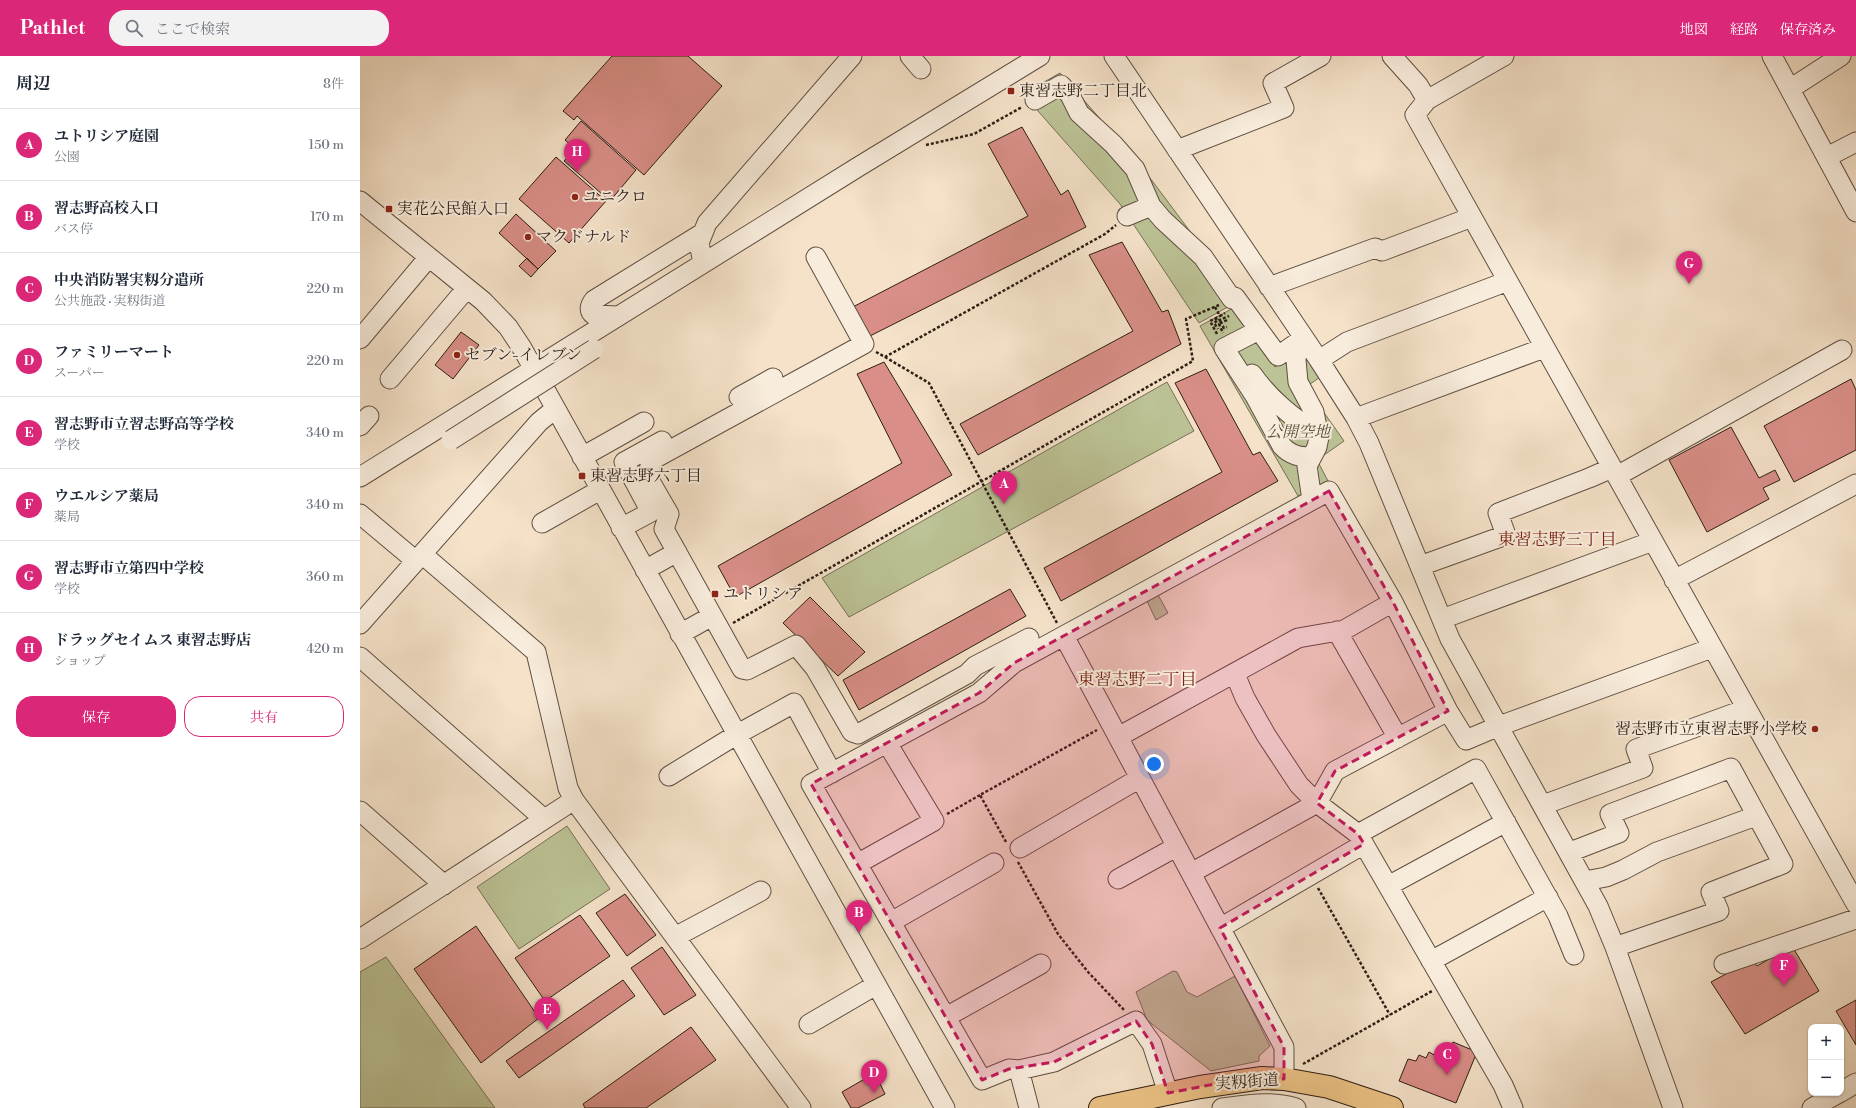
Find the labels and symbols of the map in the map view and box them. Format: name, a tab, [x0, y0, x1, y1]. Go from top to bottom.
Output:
place label: 東習志野二丁目北	[1019, 81, 1147, 101]
marker: 東習志野二丁目北	[1006, 86, 1016, 96]
pin: H	[564, 139, 590, 172]
place label: ユニクロ	[583, 187, 647, 207]
marker: ユニクロ	[570, 192, 580, 202]
place label: 実花公民館入口	[397, 199, 509, 219]
marker: 実花公民館入口	[384, 204, 394, 214]
place label: マクドナルド	[536, 227, 631, 247]
marker: マクドナルド	[523, 232, 533, 242]
pin: G	[1676, 251, 1702, 284]
place label: セブン-イレブン	[465, 345, 582, 365]
marker: セブン-イレブン	[452, 350, 462, 360]
park label: 公開空地	[1266, 422, 1332, 442]
place label: 東習志野六丁目	[590, 466, 702, 486]
marker: 東習志野六丁目	[577, 471, 587, 481]
pin: A	[991, 471, 1017, 504]
district label: 東習志野三丁目	[1498, 529, 1617, 551]
place label: ユトリシア	[723, 584, 803, 604]
marker: ユトリシア	[710, 589, 720, 599]
district label: 東習志野二丁目	[1078, 669, 1197, 691]
place label: 習志野市立東習志野小学校	[1615, 719, 1807, 739]
marker: 習志野市立東習志野小学校	[1810, 724, 1820, 734]
your location	[1144, 754, 1164, 774]
pin: B	[846, 900, 872, 933]
pin: F	[1771, 953, 1797, 986]
pin: E	[534, 997, 560, 1030]
pin: C	[1434, 1042, 1460, 1075]
pin: D	[861, 1060, 887, 1093]
street label: 実籾街道	[1214, 1070, 1280, 1094]

